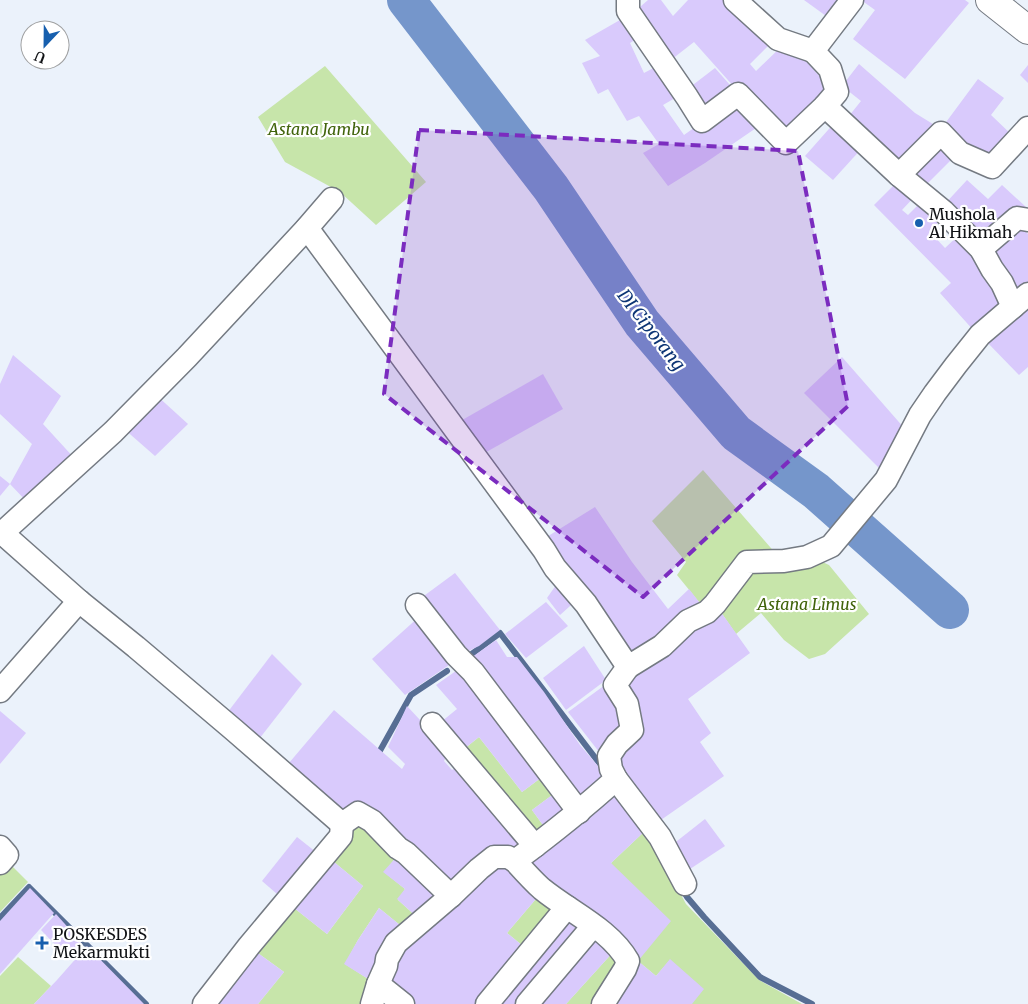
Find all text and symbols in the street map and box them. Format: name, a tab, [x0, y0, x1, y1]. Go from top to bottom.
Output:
north arrow	[20, 20, 70, 70]
text: U	[31, 47, 48, 67]
park label: Astana Jambu	[266, 119, 370, 139]
place label: Mushola Al Hikmah	[928, 204, 1013, 242]
marker: Mushola Al Hikmah	[913, 217, 925, 229]
water label: DI Ciporang	[612, 284, 690, 375]
park label: Astana Limus	[756, 594, 857, 614]
place label: POSKESDES Mekarmukti	[53, 924, 150, 962]
marker: POSKESDES Mekarmukti	[35, 936, 49, 950]

